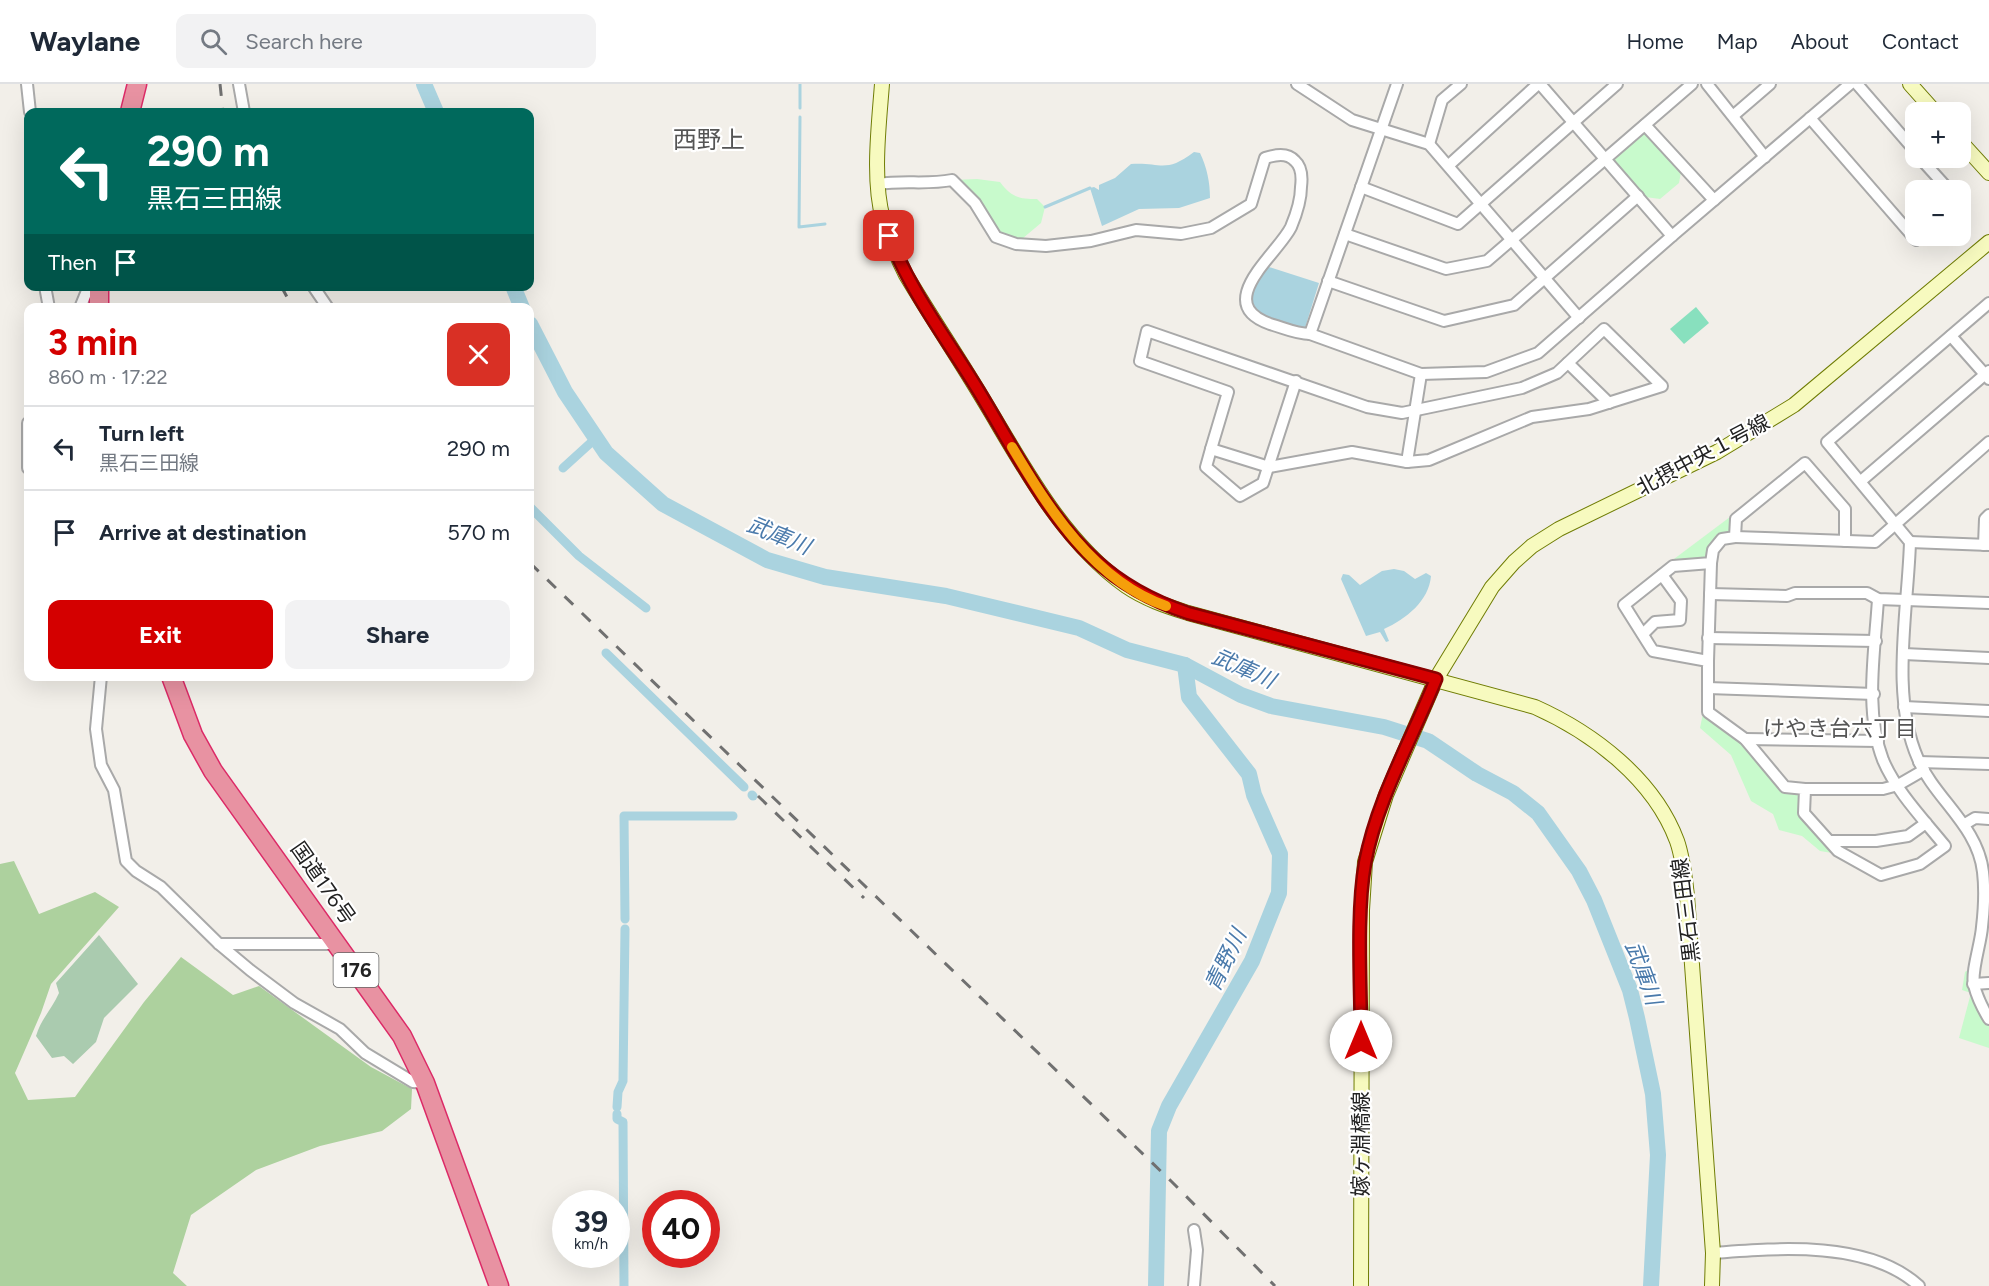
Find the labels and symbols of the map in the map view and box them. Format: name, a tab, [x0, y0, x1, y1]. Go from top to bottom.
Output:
district label: 西野上	[673, 125, 745, 154]
pin	[863, 210, 914, 261]
street label: 北摂中央１号線	[1632, 409, 1774, 500]
water label: 武庫川	[743, 511, 816, 561]
water label: 武庫川	[1208, 643, 1281, 695]
district label: けやき台六丁目	[1763, 715, 1917, 742]
street label: 国道176号	[286, 837, 361, 929]
street label: 黒石三田線	[1667, 856, 1704, 964]
water label: 青野川	[1199, 923, 1253, 996]
water label: 武庫川	[1620, 938, 1668, 1011]
road number: 176	[334, 953, 378, 987]
position arrow	[1329, 1009, 1393, 1073]
street label: 嫁ヶ淵橋線	[1348, 1092, 1373, 1197]
speed limit sign: 40	[642, 1190, 720, 1268]

